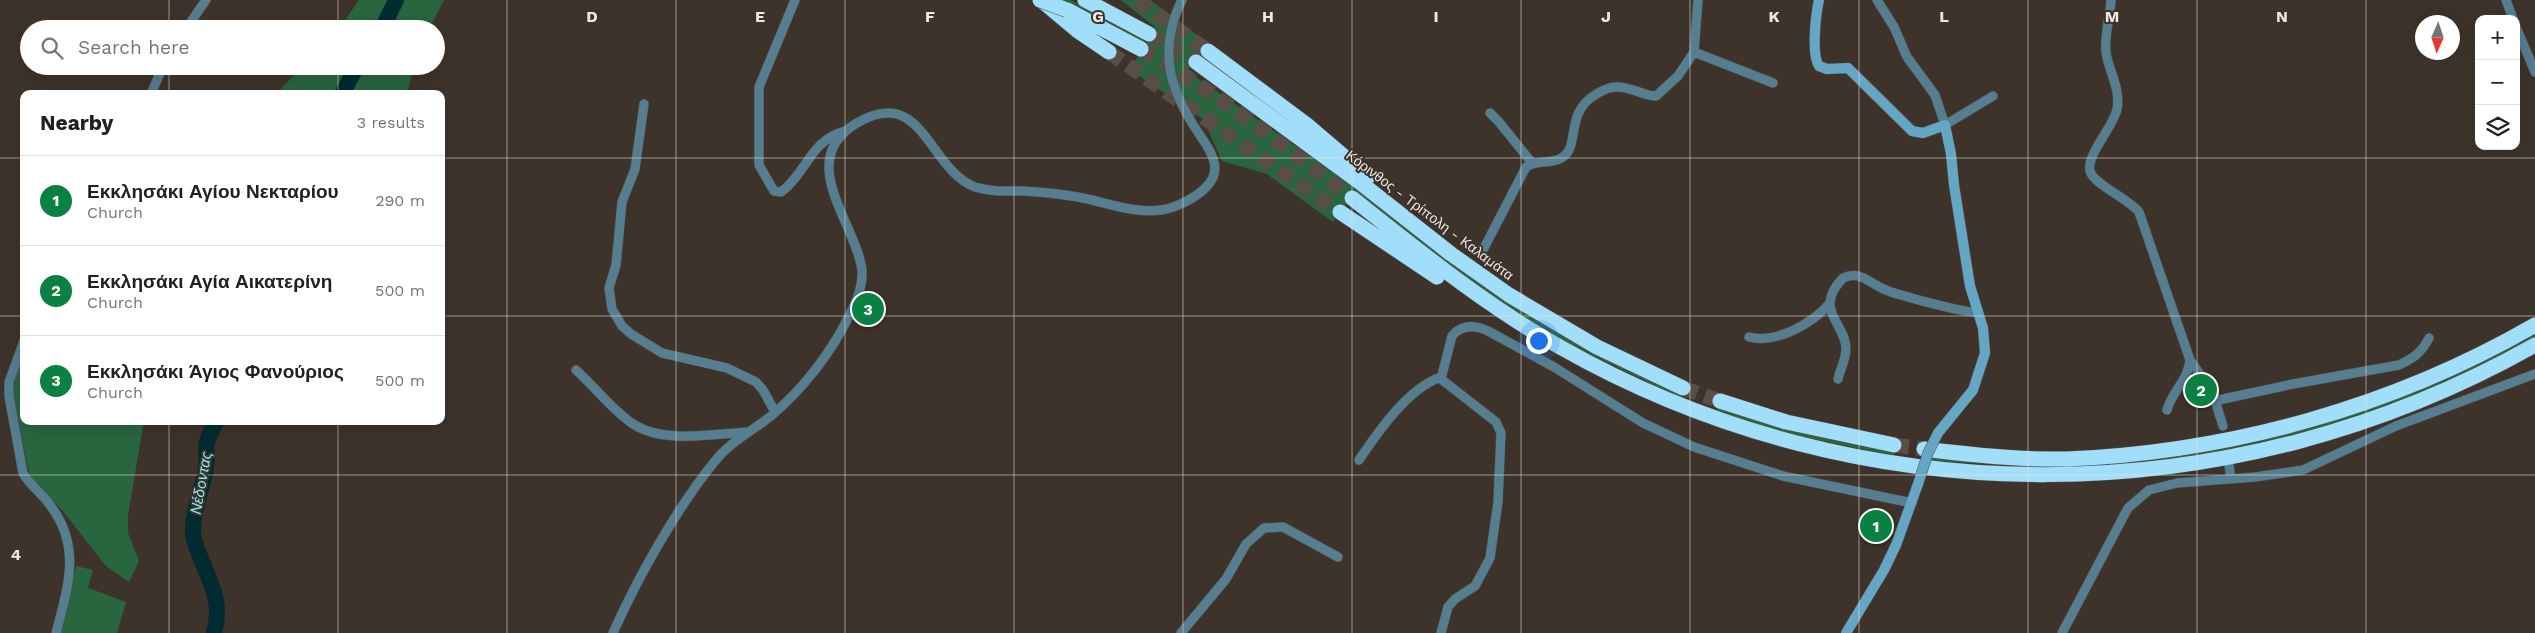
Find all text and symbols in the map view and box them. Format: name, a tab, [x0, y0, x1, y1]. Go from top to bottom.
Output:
text: D	[586, 7, 598, 26]
text: E	[755, 7, 765, 26]
text: F	[925, 7, 935, 26]
text: G	[1092, 7, 1104, 26]
text: H	[1262, 7, 1274, 26]
text: I	[1433, 7, 1439, 26]
text: J	[1601, 7, 1611, 26]
text: K	[1768, 7, 1780, 26]
text: L	[1939, 7, 1949, 26]
text: M	[2105, 7, 2119, 26]
text: N	[2276, 7, 2288, 26]
north arrow	[2415, 15, 2460, 60]
map controls	[2475, 15, 2520, 150]
button: +	[2475, 15, 2520, 60]
search box	[20, 20, 445, 75]
icon: search	[38, 34, 66, 62]
text: Search here	[78, 36, 189, 59]
button: −	[2475, 60, 2520, 105]
button: layers	[2475, 105, 2520, 150]
text: Nearby	[40, 110, 113, 135]
text: 3 results	[357, 113, 425, 132]
street label: Κόρινθος - Τρίπολη - Καλαμάτα	[1343, 147, 1517, 283]
text: Εκκλησάκι Αγίου Νεκταρίου	[87, 180, 339, 203]
text: 1	[53, 191, 59, 210]
text: 290 m	[375, 191, 425, 210]
text: Church	[87, 203, 143, 222]
text: Εκκλησάκι Αγία Αικατερίνη	[87, 270, 332, 293]
text: 2	[51, 281, 61, 300]
text: 500 m	[375, 281, 425, 300]
pin: 3	[852, 290, 884, 328]
text: Church	[87, 293, 143, 312]
your location	[1526, 328, 1552, 354]
text: Εκκλησάκι Άγιος Φανούριος	[87, 360, 344, 383]
text: 3	[51, 371, 61, 390]
text: 500 m	[375, 371, 425, 390]
pin: 2	[2185, 371, 2217, 409]
text: Church	[87, 383, 143, 402]
water label: Νέδoντας	[187, 450, 215, 516]
pin: 1	[1860, 507, 1892, 545]
text: 4	[11, 545, 21, 564]

